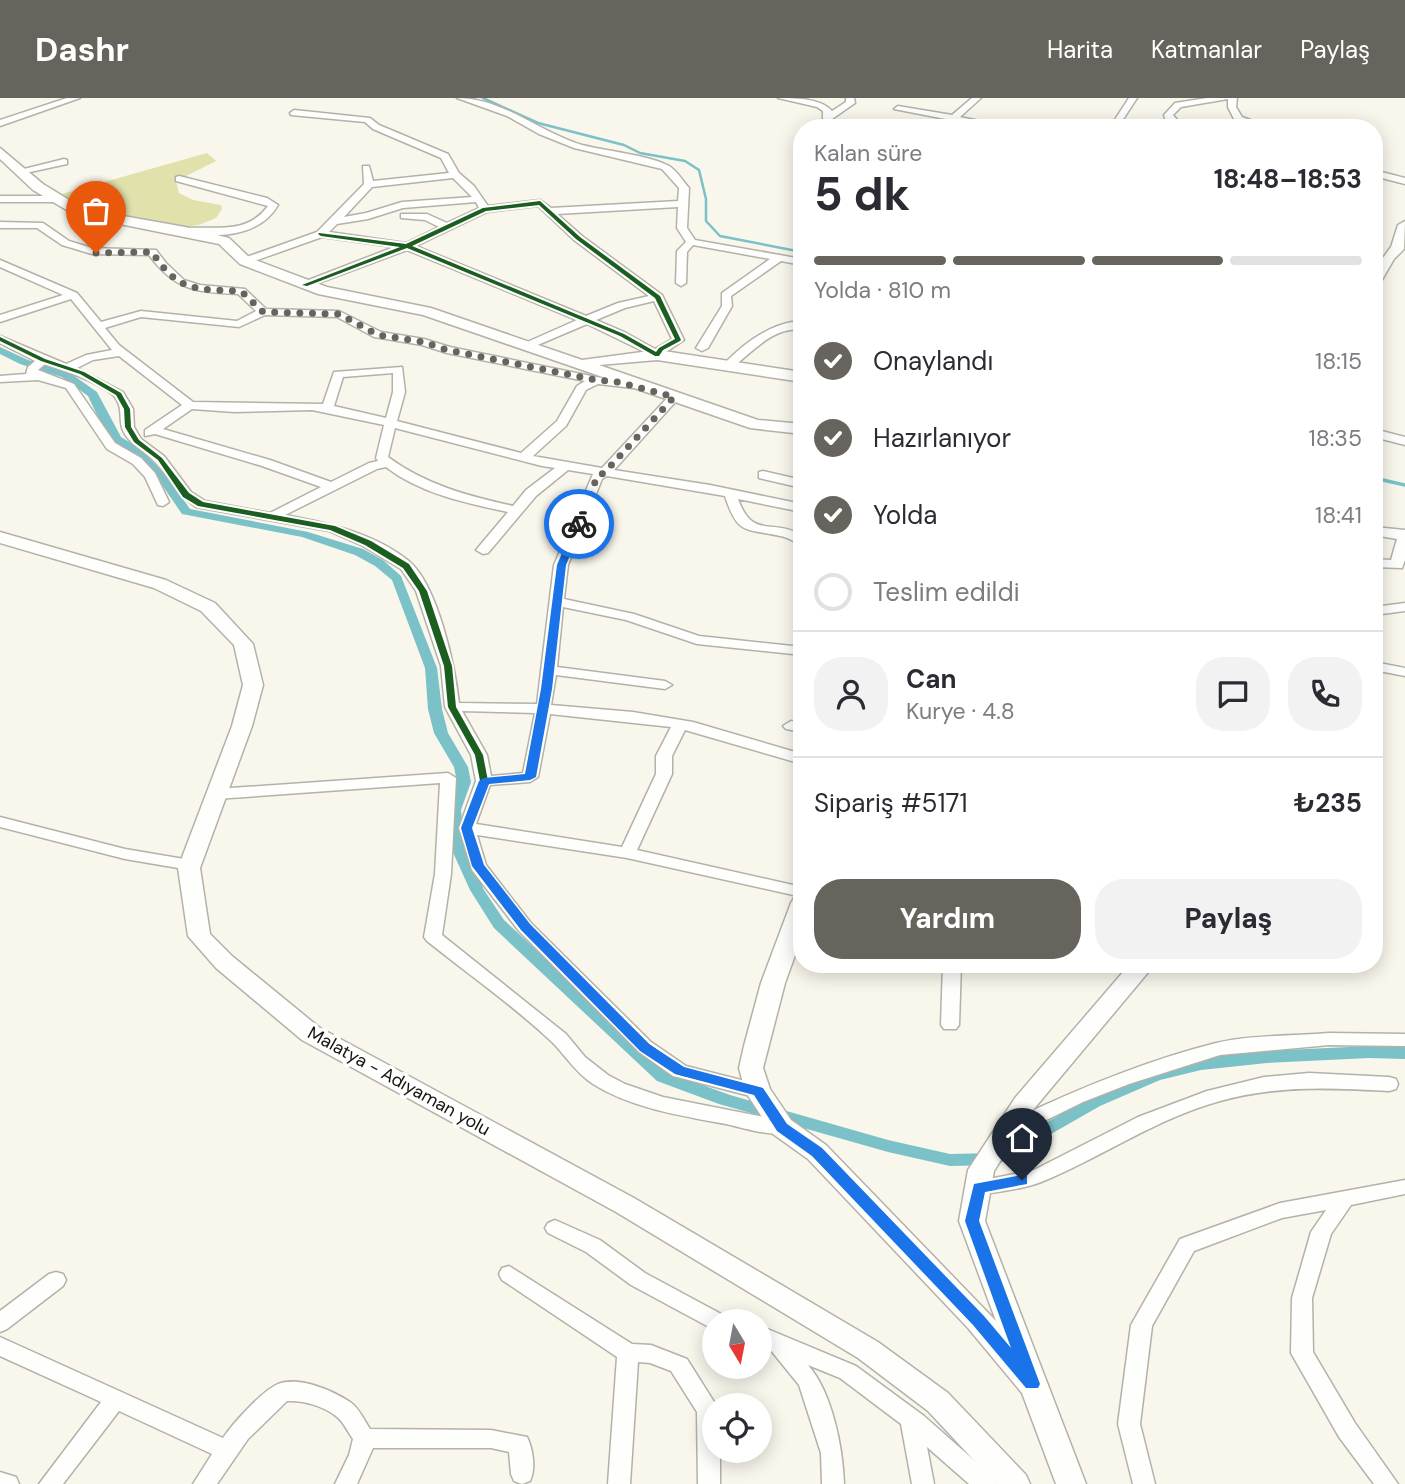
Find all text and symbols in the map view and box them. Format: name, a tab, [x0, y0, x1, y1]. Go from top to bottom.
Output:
text: Dashr	[35, 28, 129, 71]
text: Harita	[1047, 34, 1113, 65]
text: Katmanlar	[1151, 34, 1262, 65]
text: Paylaş	[1300, 34, 1370, 65]
text: Kalan süre	[814, 138, 922, 168]
text: 18:48–18:53	[1214, 162, 1362, 196]
text: 5 dk	[814, 164, 910, 224]
pin	[66, 181, 126, 253]
icon: bag	[77, 192, 115, 230]
text: Yolda · 810 m	[814, 275, 951, 305]
icon: check	[814, 342, 852, 380]
text: Onaylandı	[873, 344, 993, 378]
text: 18:15	[1315, 346, 1362, 376]
icon: check	[814, 419, 852, 457]
text: Hazırlanıyor	[873, 421, 1011, 455]
text: 18:35	[1309, 423, 1362, 453]
courier	[544, 489, 614, 559]
icon: check	[814, 496, 852, 534]
text: Yolda	[873, 498, 937, 532]
text: 18:41	[1315, 500, 1362, 530]
icon: bike	[560, 505, 598, 543]
text: Teslim edildi	[873, 575, 1020, 609]
button: person	[814, 657, 888, 731]
button: chat	[1196, 657, 1270, 731]
button: phone	[1288, 657, 1362, 731]
text: Can	[906, 662, 956, 696]
text: Kurye · 4.8	[906, 696, 1015, 726]
text: Sipariş #5171	[814, 786, 968, 820]
text: ₺235	[1294, 786, 1362, 820]
button: Yardım	[814, 879, 1081, 959]
button: Paylaş	[1095, 879, 1362, 959]
street label: Malatya - Adıyaman yolu	[303, 1021, 495, 1141]
pin	[992, 1108, 1052, 1180]
icon: home	[1003, 1119, 1041, 1157]
north arrow	[702, 1309, 772, 1379]
map controls	[702, 1309, 772, 1463]
button: locate	[702, 1393, 772, 1463]

